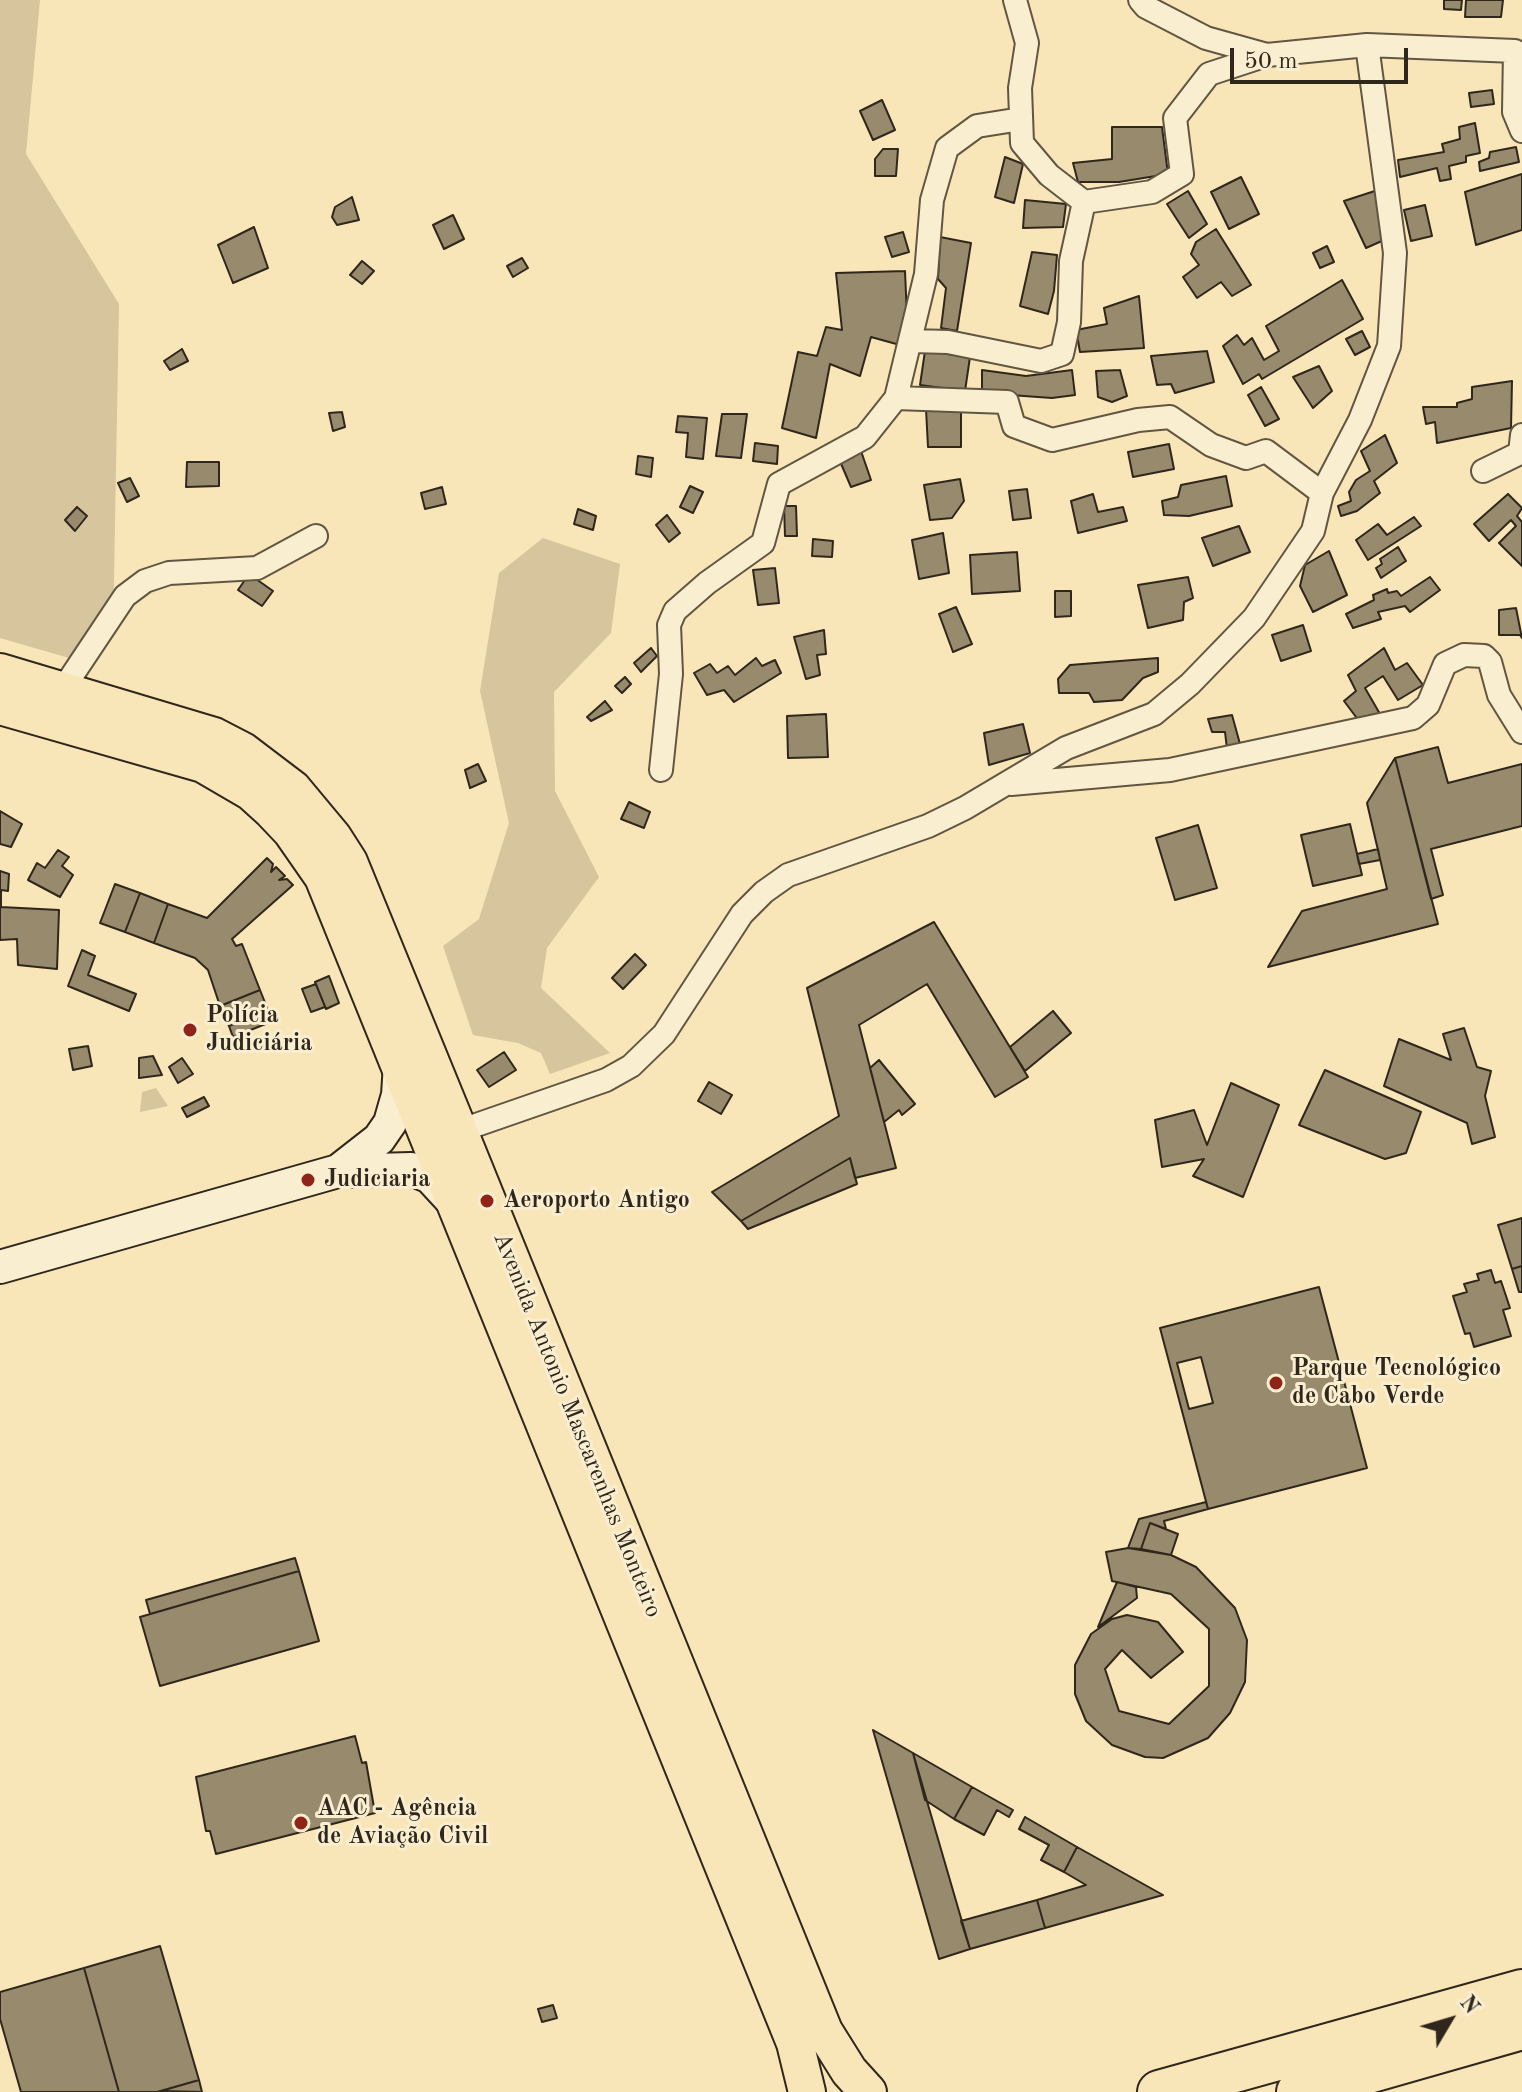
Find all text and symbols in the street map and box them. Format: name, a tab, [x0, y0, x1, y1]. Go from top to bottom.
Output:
scale bar	[1234, 32, 1412, 82]
text: 50 m	[1244, 50, 1298, 74]
place label: Polícia Judiciária	[206, 1002, 312, 1058]
marker: Polícia Judiciária	[181, 1021, 199, 1039]
place label: Judiciaria	[324, 1166, 430, 1194]
marker: Judiciaria	[299, 1171, 317, 1189]
place label: Aeroporto Antigo	[503, 1187, 690, 1215]
marker: Aeroporto Antigo	[478, 1192, 496, 1210]
street label: Avenida Antonio Mascarenhas Monteiro	[486, 1228, 668, 1622]
place label: Parque Tecnológico de Cabo Verde	[1292, 1355, 1501, 1411]
marker: Parque Tecnológico de Cabo Verde	[1267, 1374, 1285, 1392]
place label: AAC - Agência de Aviação Civil	[317, 1795, 488, 1851]
marker: AAC - Agência de Aviação Civil	[292, 1814, 310, 1832]
north arrow	[1410, 1980, 1490, 2060]
text: N	[1455, 1992, 1483, 2019]

